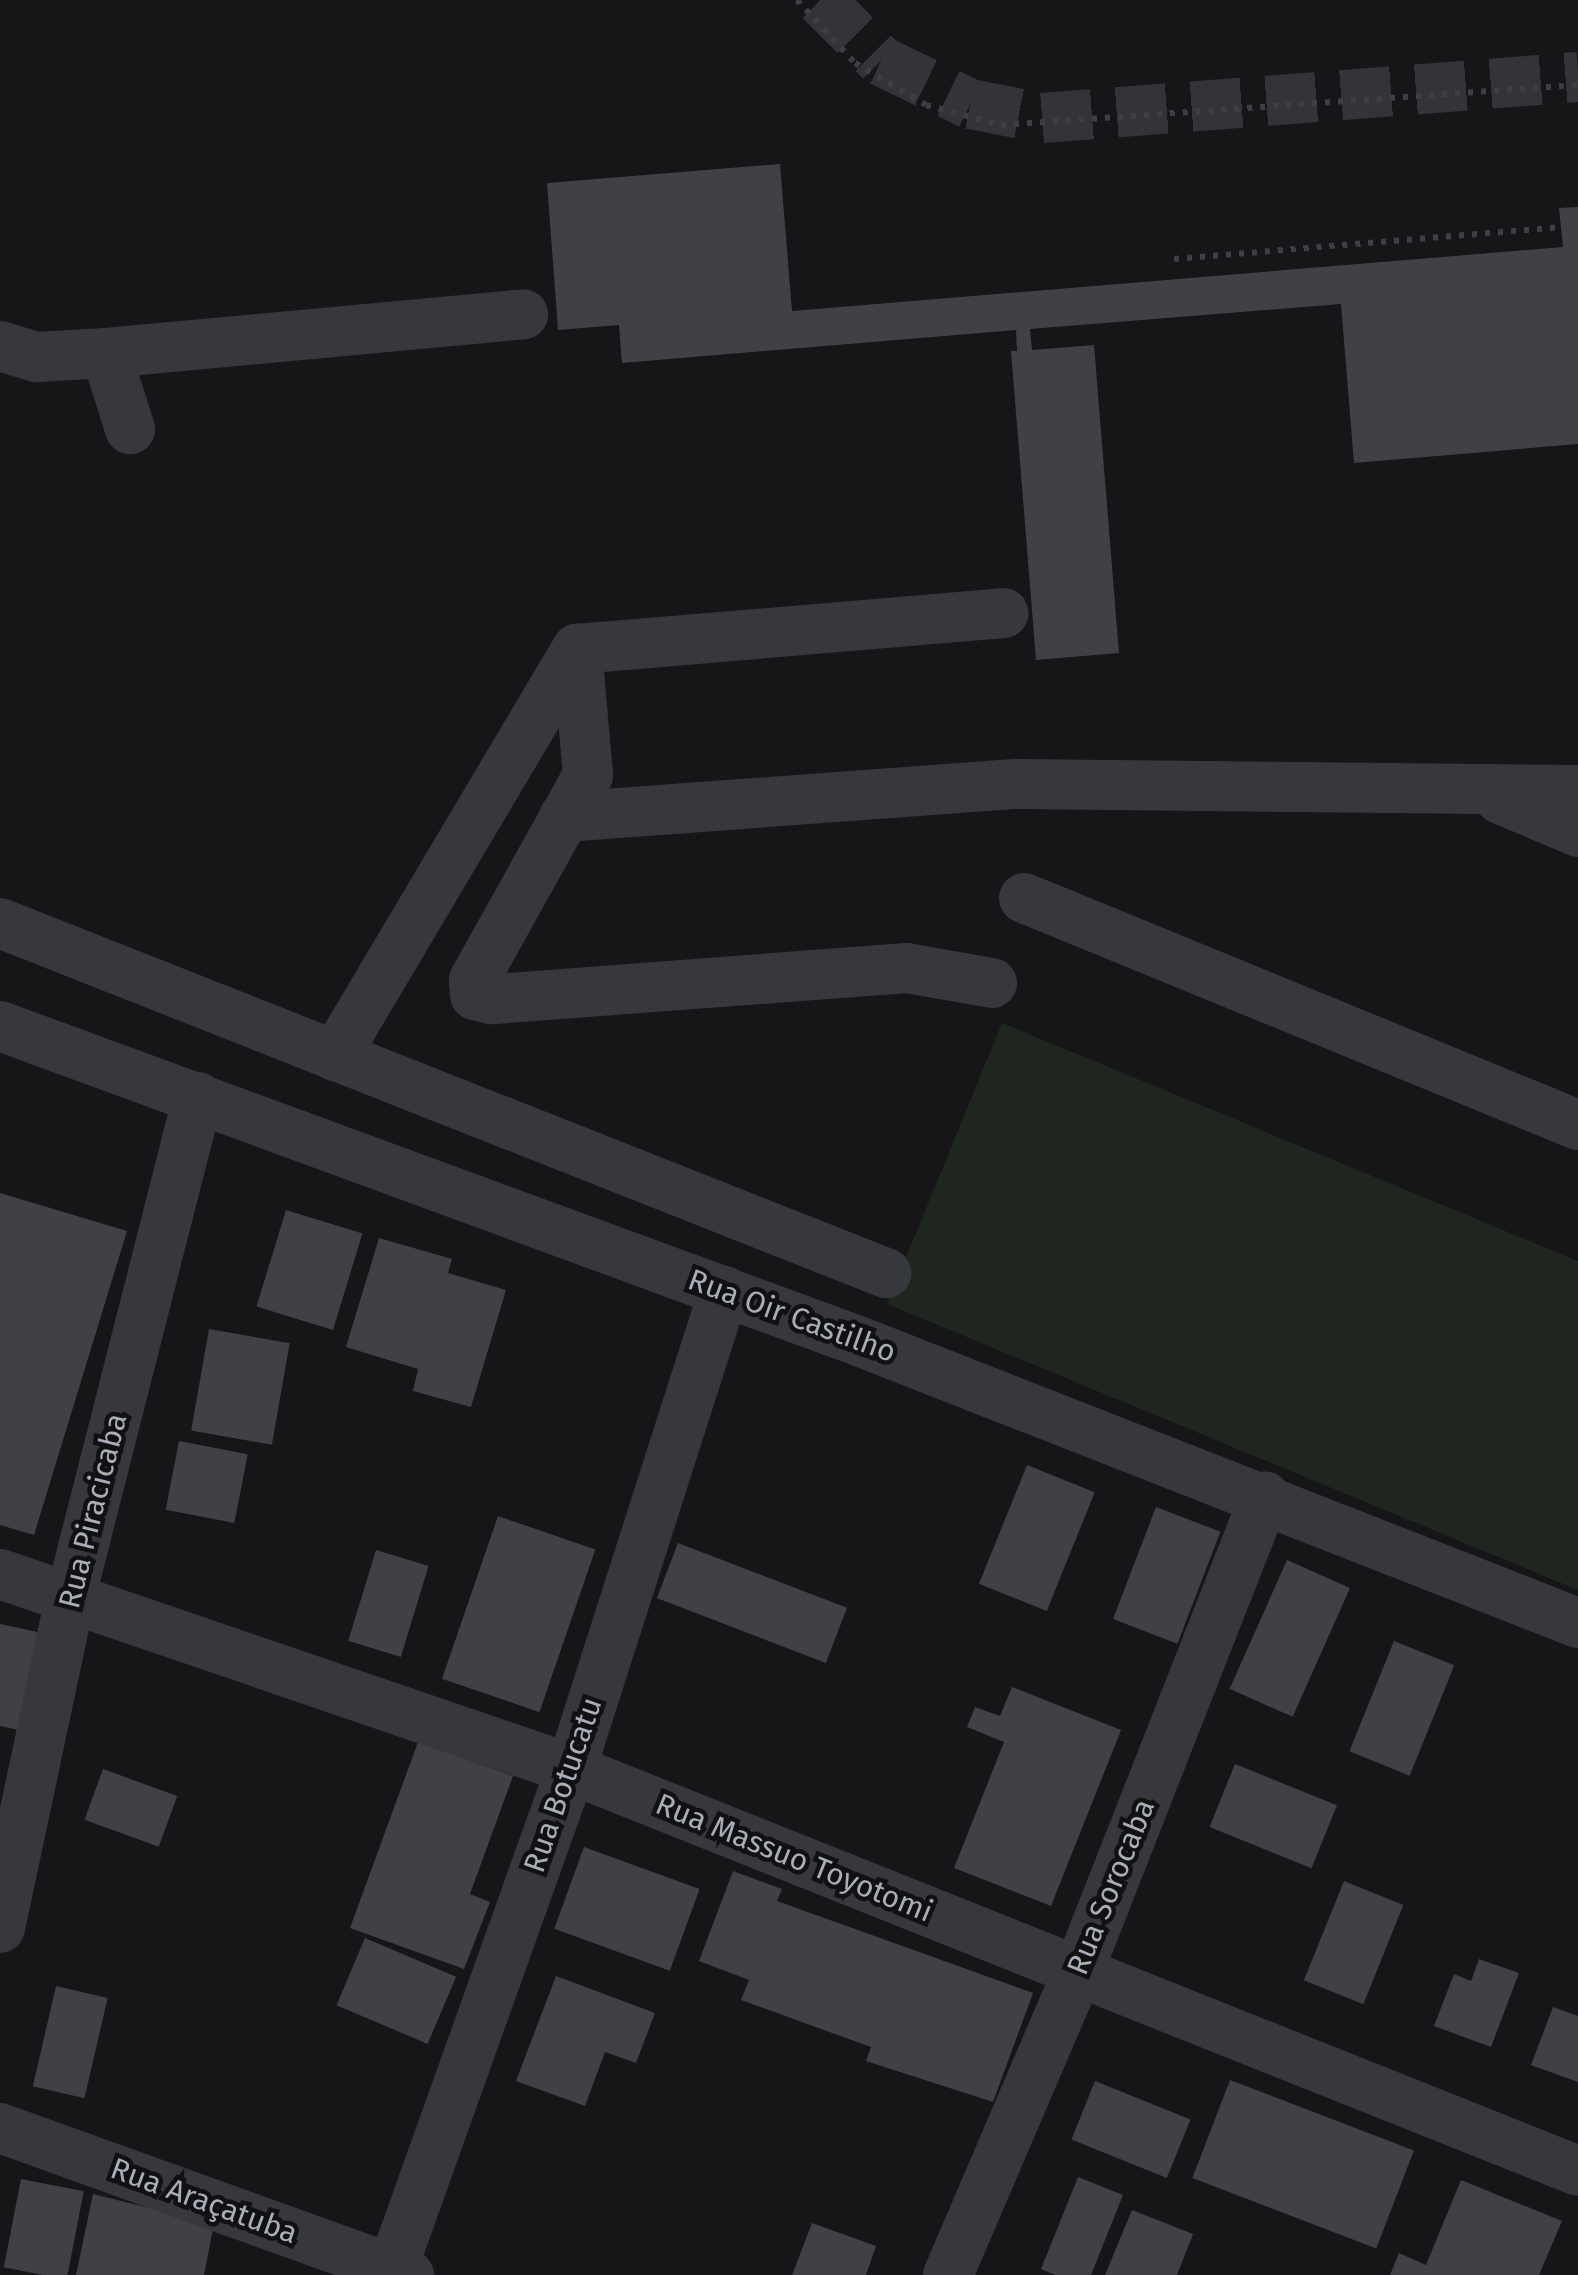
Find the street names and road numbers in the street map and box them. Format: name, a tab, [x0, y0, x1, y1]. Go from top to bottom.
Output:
street label: Rua Oir Castilho	[683, 1262, 901, 1370]
street label: Rua Piracicaba	[51, 1410, 135, 1612]
street label: Rua Botucatu	[516, 1693, 610, 1877]
street label: Rua Massuo Toyotomi	[650, 1786, 938, 1930]
street label: Rua Sorocaba	[1059, 1794, 1163, 1980]
street label: Rua Araçatuba	[106, 2150, 302, 2252]

